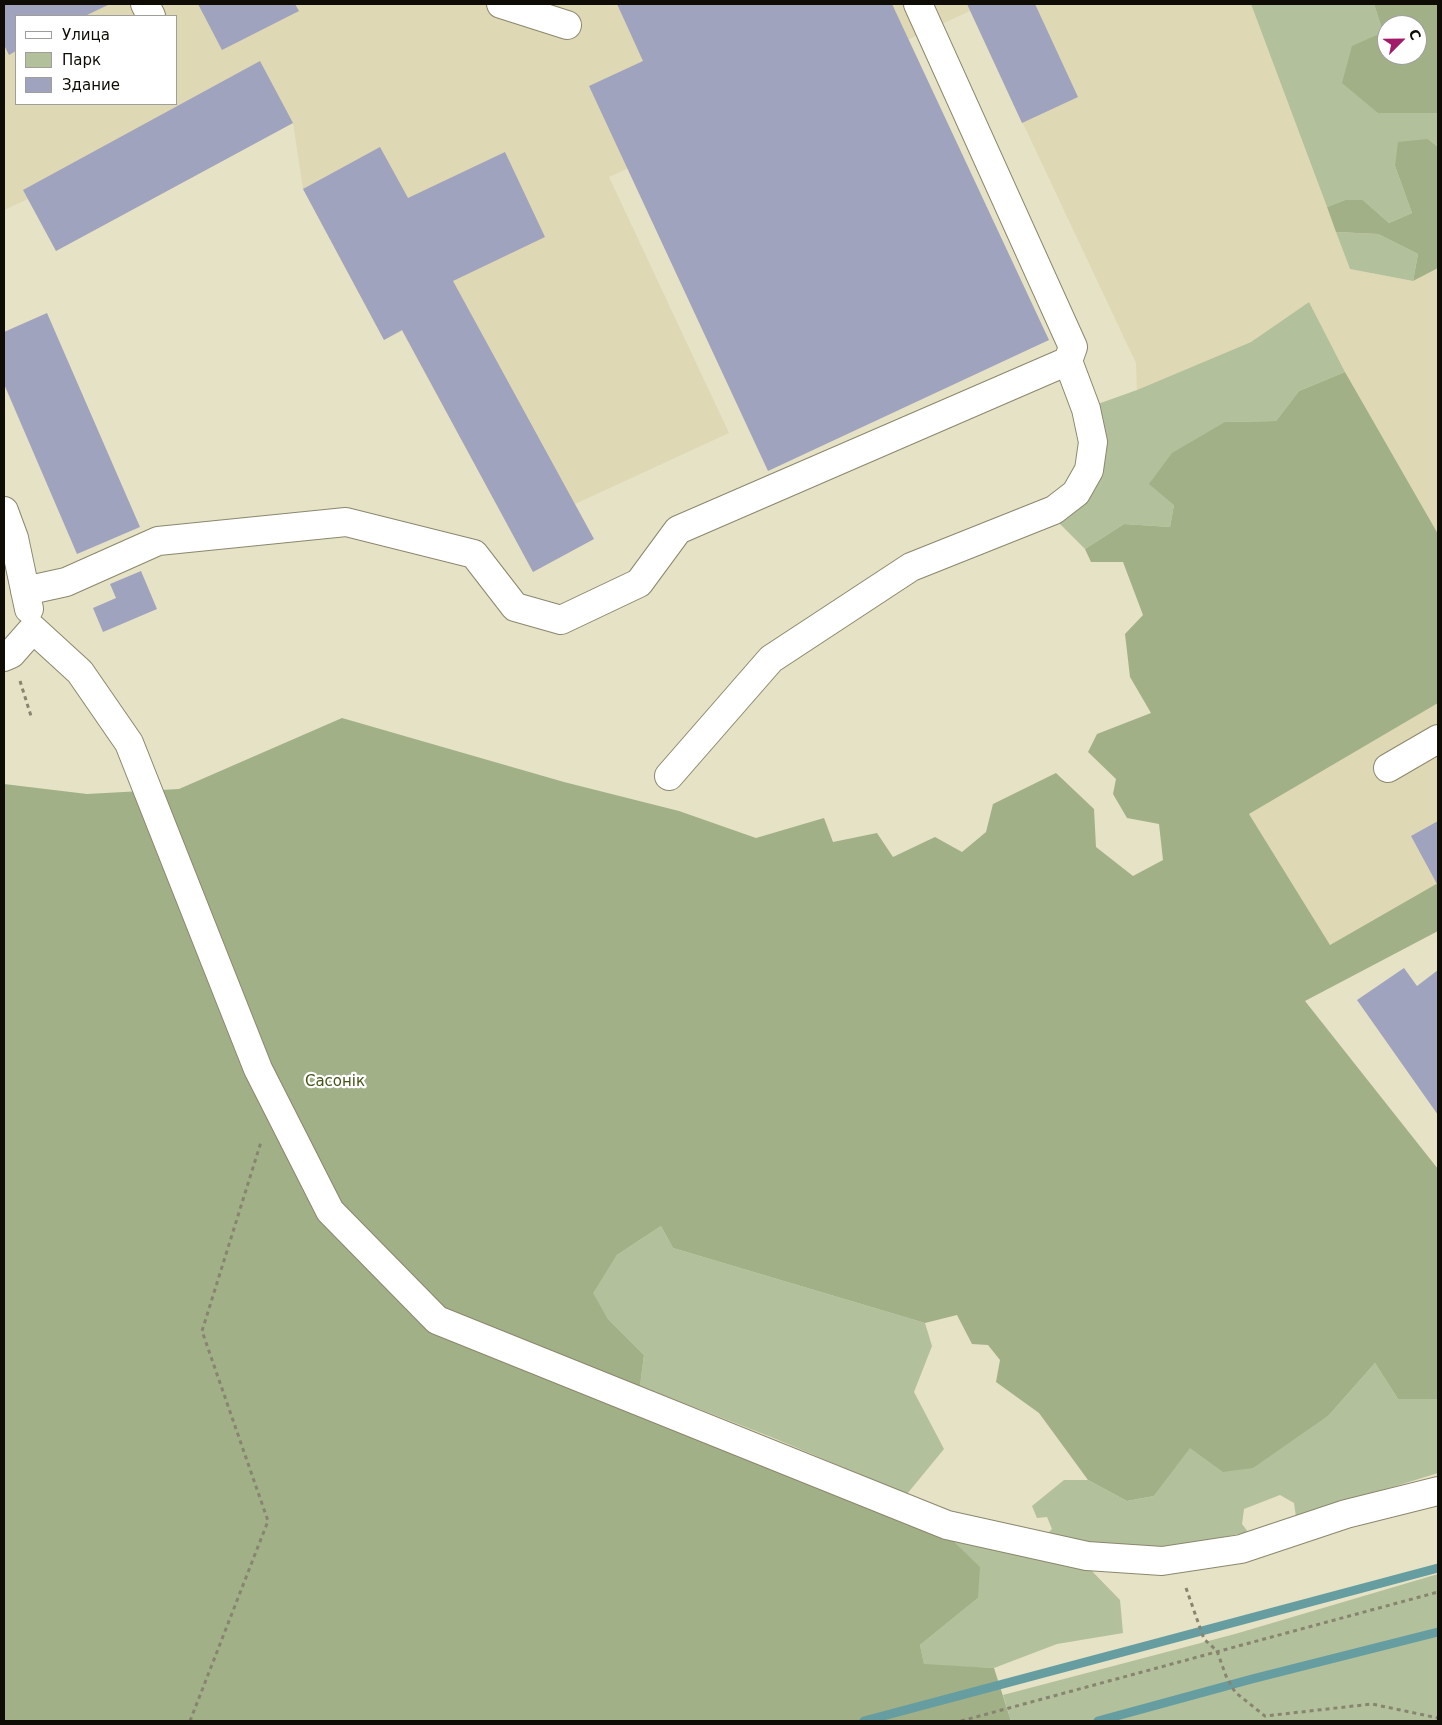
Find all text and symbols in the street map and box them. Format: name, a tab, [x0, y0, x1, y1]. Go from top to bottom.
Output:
legend	[15, 15, 178, 105]
north arrow	[1377, 15, 1427, 65]
text: Улица	[62, 26, 110, 44]
text: С	[1406, 27, 1424, 42]
text: Парк	[62, 51, 101, 69]
text: Здание	[62, 76, 120, 94]
park label: Сасонік	[305, 1073, 365, 1091]

